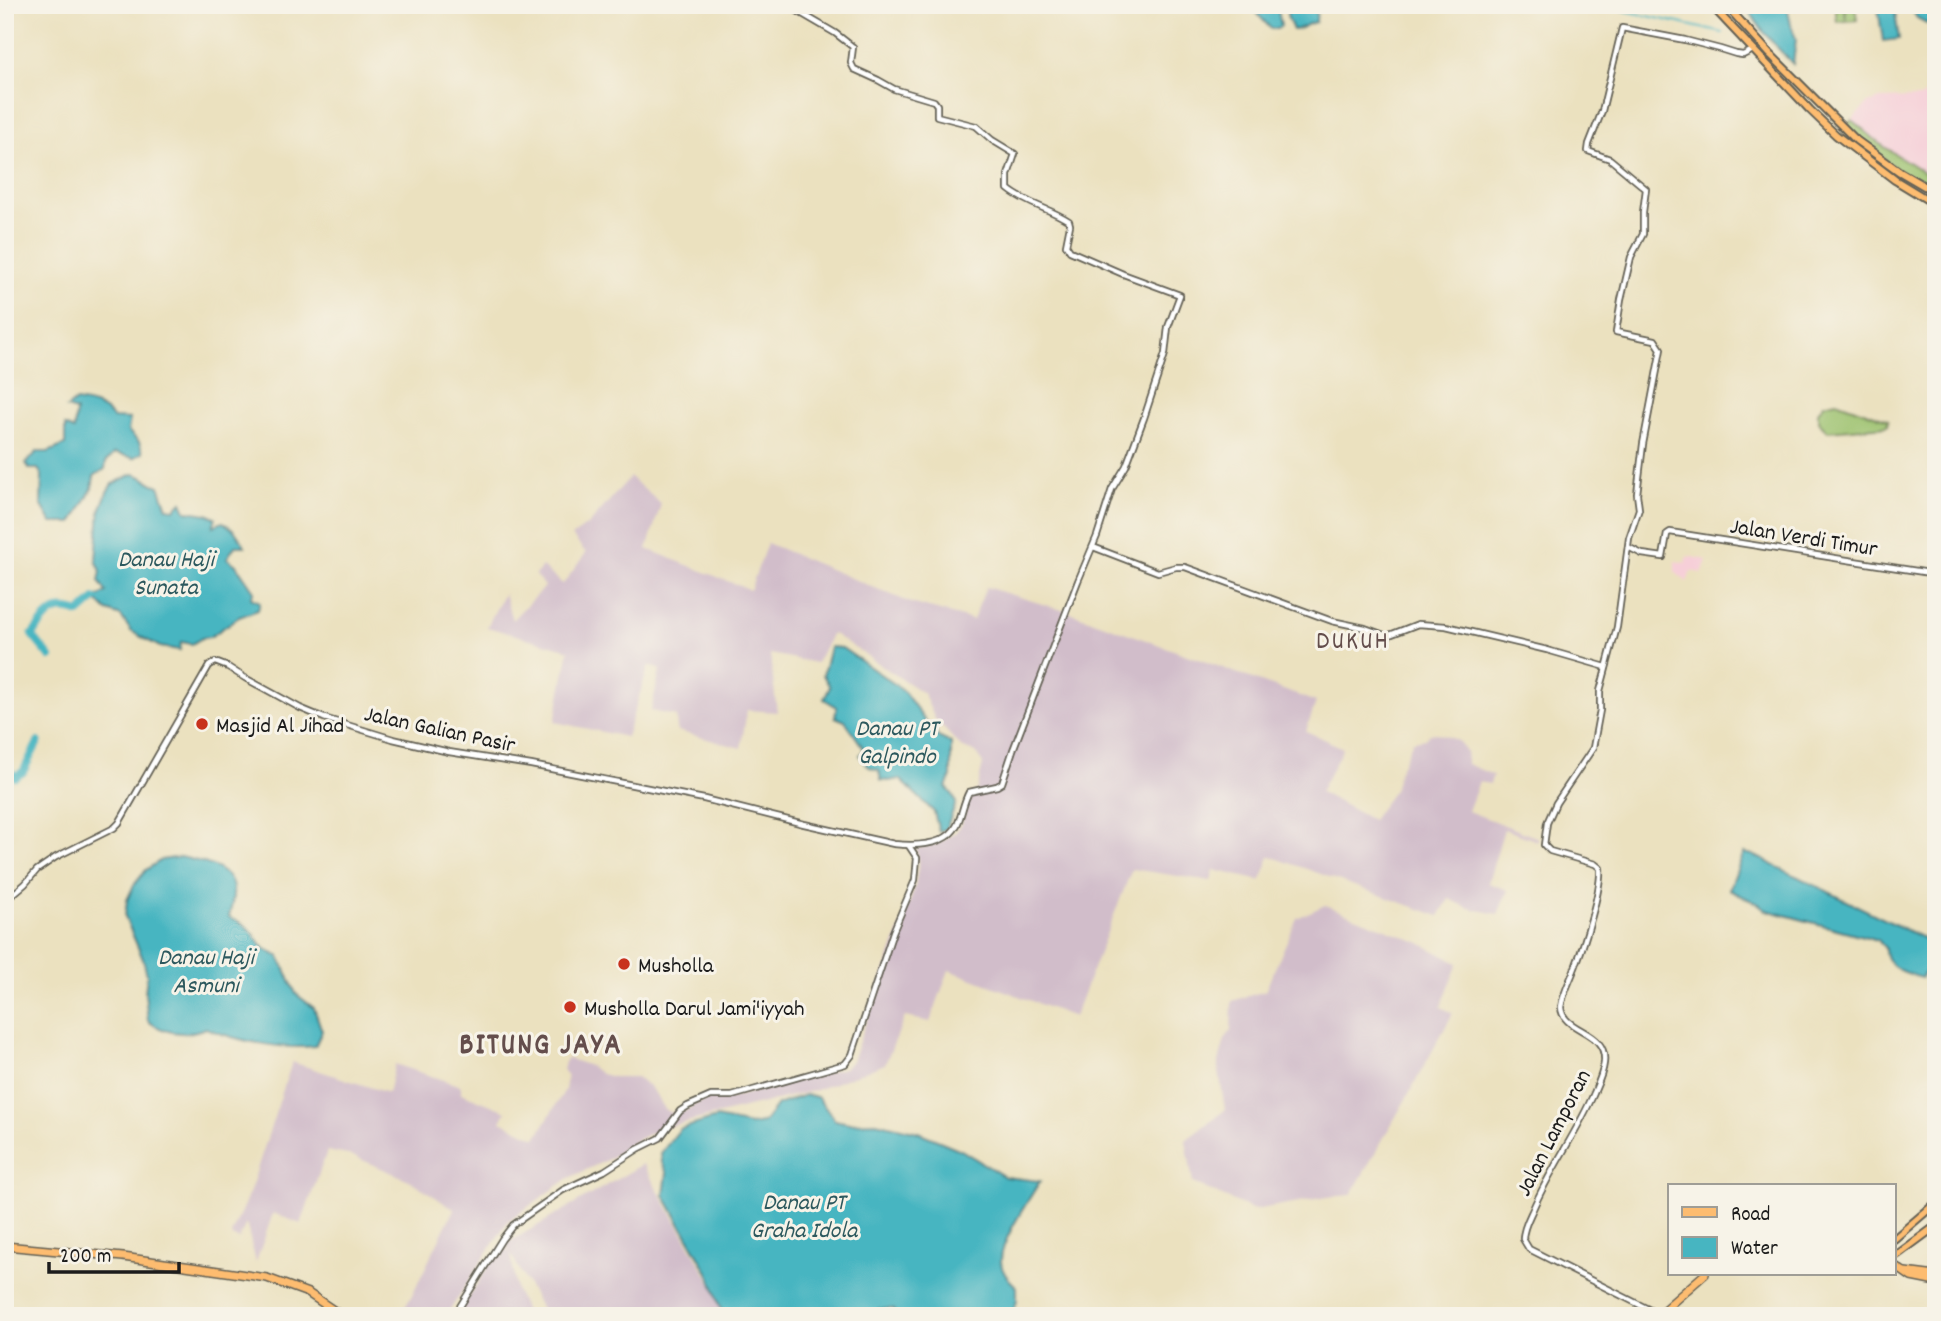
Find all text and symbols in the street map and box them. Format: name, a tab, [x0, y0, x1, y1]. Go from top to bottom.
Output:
street label: Jalan Verdi Timur	[1727, 512, 1880, 567]
water label: Danau Haji Sunata	[118, 544, 218, 606]
district label: DUKUH	[1316, 624, 1390, 661]
street label: Jalan Galian Pasir	[361, 699, 518, 764]
place label: Masjid Al Jihad	[216, 711, 344, 744]
water label: Danau PT Galpindo	[856, 713, 942, 775]
marker: Masjid Al Jihad	[194, 716, 210, 732]
water label: Danau Haji Asmuni	[158, 942, 258, 1004]
place label: Musholla	[638, 951, 715, 984]
marker: Musholla	[616, 956, 632, 972]
place label: Musholla Darul Jami'iyyah	[584, 994, 805, 1027]
marker: Musholla Darul Jami'iyyah	[562, 999, 578, 1015]
district label: BITUNG JAYA	[459, 1026, 623, 1069]
street label: Jalan Lamporan	[1509, 1065, 1601, 1203]
legend	[1668, 1184, 1896, 1276]
water label: Danau PT Graha Idola	[751, 1187, 859, 1249]
text: Road	[1731, 1201, 1770, 1231]
scale bar	[49, 1230, 178, 1274]
text: Water	[1731, 1235, 1778, 1265]
text: 200 m	[60, 1243, 111, 1273]

